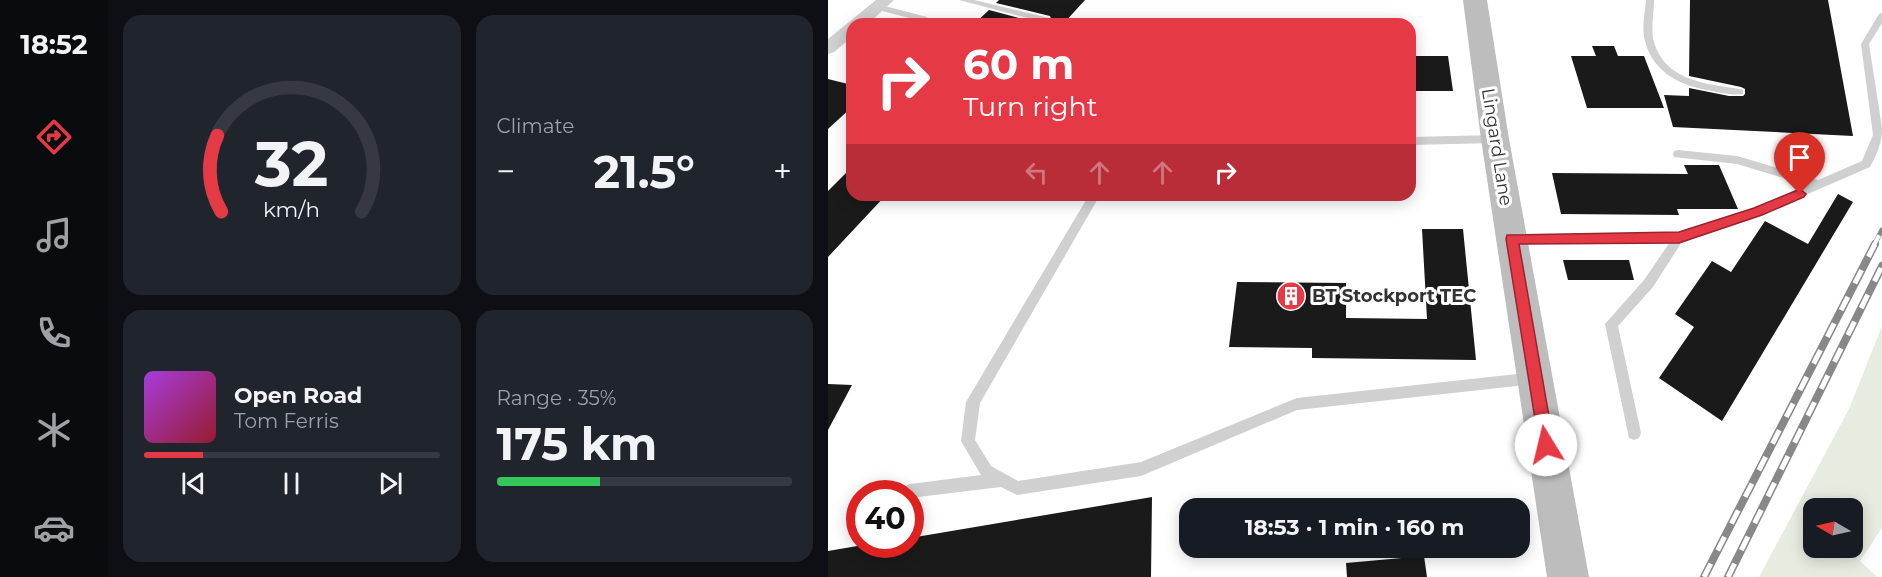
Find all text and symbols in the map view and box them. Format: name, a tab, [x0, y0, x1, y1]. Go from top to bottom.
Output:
text: 18:52	[20, 28, 88, 61]
text: 60 m	[963, 38, 1074, 90]
icon: right	[864, 42, 942, 120]
street label: Lingard Lane	[1477, 87, 1517, 207]
text: Turn right	[963, 90, 1098, 123]
text: Climate	[497, 114, 574, 138]
icon: directions	[33, 116, 75, 158]
text: 32	[254, 126, 328, 202]
pin	[1774, 132, 1825, 194]
icon: arrive	[1783, 141, 1816, 174]
text: 21.5°	[594, 144, 695, 199]
text: −	[497, 151, 515, 191]
text: +	[773, 151, 792, 191]
icon: left	[1020, 156, 1053, 189]
icon: ahead	[1083, 156, 1116, 189]
icon: ahead	[1146, 156, 1179, 189]
icon: right	[1209, 156, 1242, 189]
text: km/h	[263, 196, 320, 222]
icon: music	[33, 214, 75, 256]
building icon: BT Stockport TEC	[1275, 280, 1307, 312]
place label: BT Stockport TEC	[1312, 285, 1476, 307]
icon: phone	[33, 312, 75, 354]
text: Open Road	[234, 382, 362, 409]
text: Range · 35%	[497, 386, 616, 410]
icon: climate	[33, 409, 75, 451]
text: Tom Ferris	[234, 409, 339, 433]
position arrow	[1514, 413, 1578, 477]
text: 175 km	[497, 416, 657, 471]
icon: previous	[177, 467, 210, 500]
icon: pause	[275, 467, 308, 500]
icon: next	[374, 467, 407, 500]
speed limit sign: 40	[846, 480, 924, 558]
north arrow	[1803, 498, 1863, 558]
map controls	[1803, 498, 1863, 558]
icon: car	[33, 507, 75, 549]
text: 18:53 · 1 min · 160 m	[1245, 514, 1464, 541]

